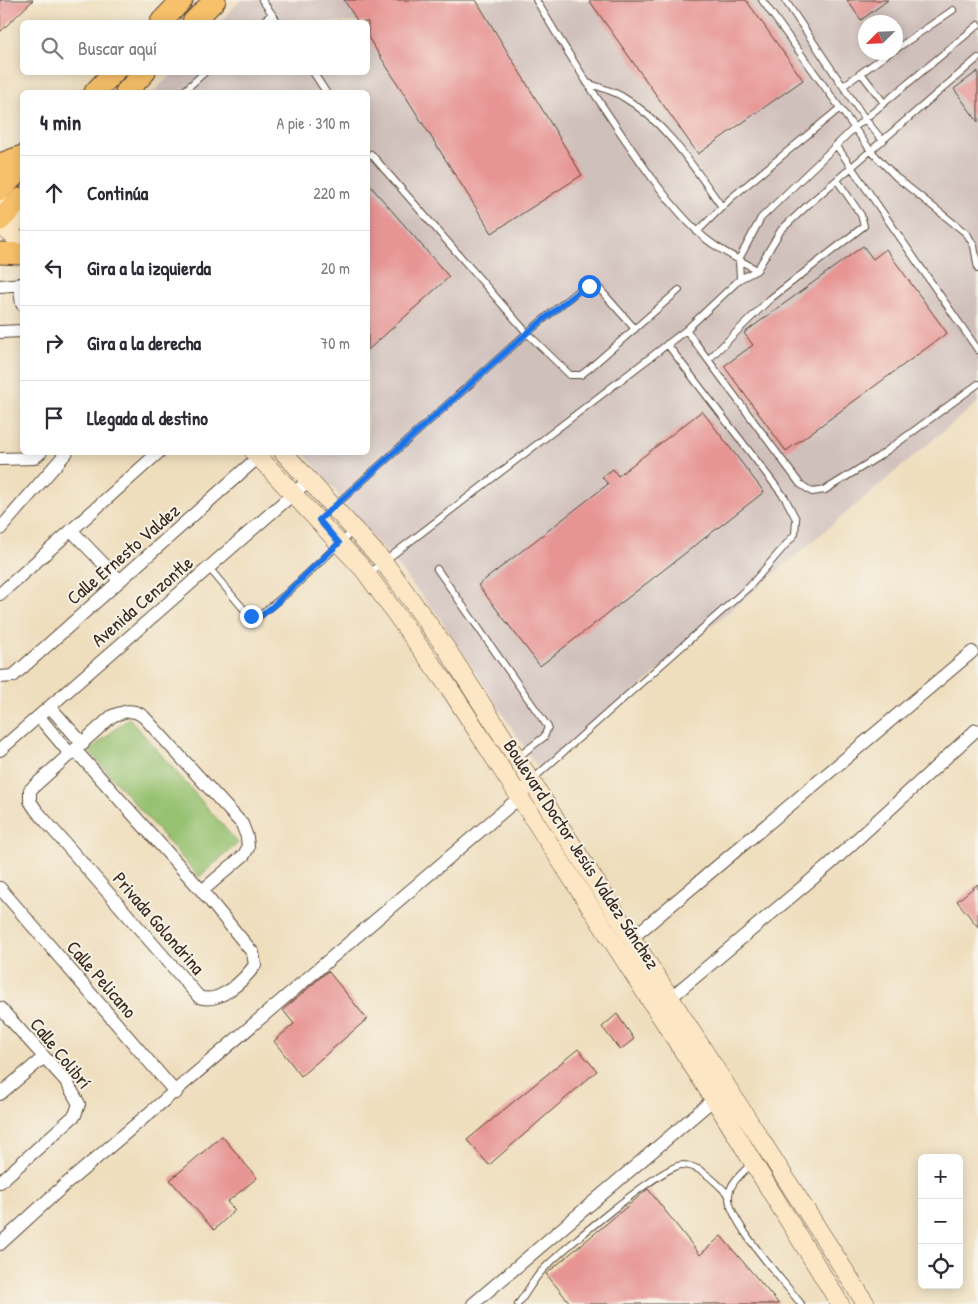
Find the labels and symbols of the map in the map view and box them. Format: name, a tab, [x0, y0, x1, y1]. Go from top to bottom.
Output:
north arrow	[858, 15, 903, 60]
route start	[578, 275, 601, 298]
street label: Calle Ernesto Valdez	[61, 498, 185, 610]
street label: Avenida Cenzontle	[86, 549, 199, 652]
route end	[240, 605, 263, 628]
street label: Boulevard Doctor Jesús Valdez Sánchez	[498, 734, 666, 974]
street label: Privada Golondrina	[107, 866, 211, 980]
street label: Calle Pelicano	[61, 935, 143, 1024]
street label: Calle Colibrí	[24, 1012, 98, 1094]

